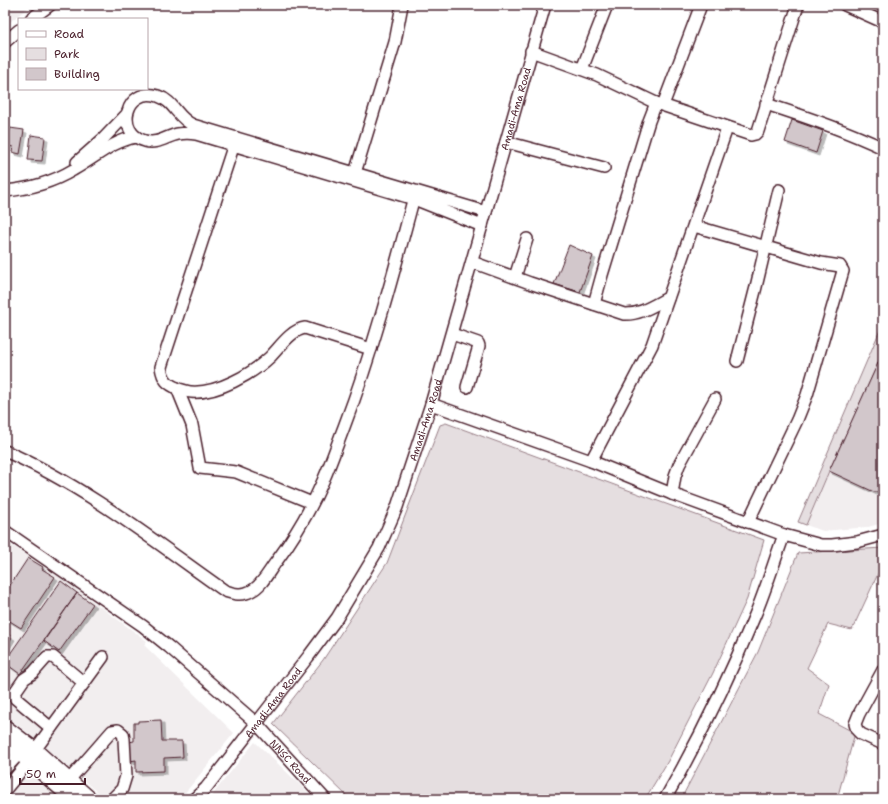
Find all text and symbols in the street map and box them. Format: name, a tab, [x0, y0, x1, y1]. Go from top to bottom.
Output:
legend	[18, 18, 148, 90]
text: Road	[54, 26, 85, 42]
text: Park	[54, 46, 80, 62]
street label: Amadi-Ama Road	[497, 65, 534, 152]
text: Building	[54, 66, 100, 82]
street label: Amadi-Ama Road	[406, 377, 445, 463]
street label: Amadi-Ama Road	[241, 664, 305, 740]
street label: NNSC Road	[267, 736, 314, 786]
scale bar	[20, 760, 85, 786]
text: 50 m	[26, 766, 56, 782]

